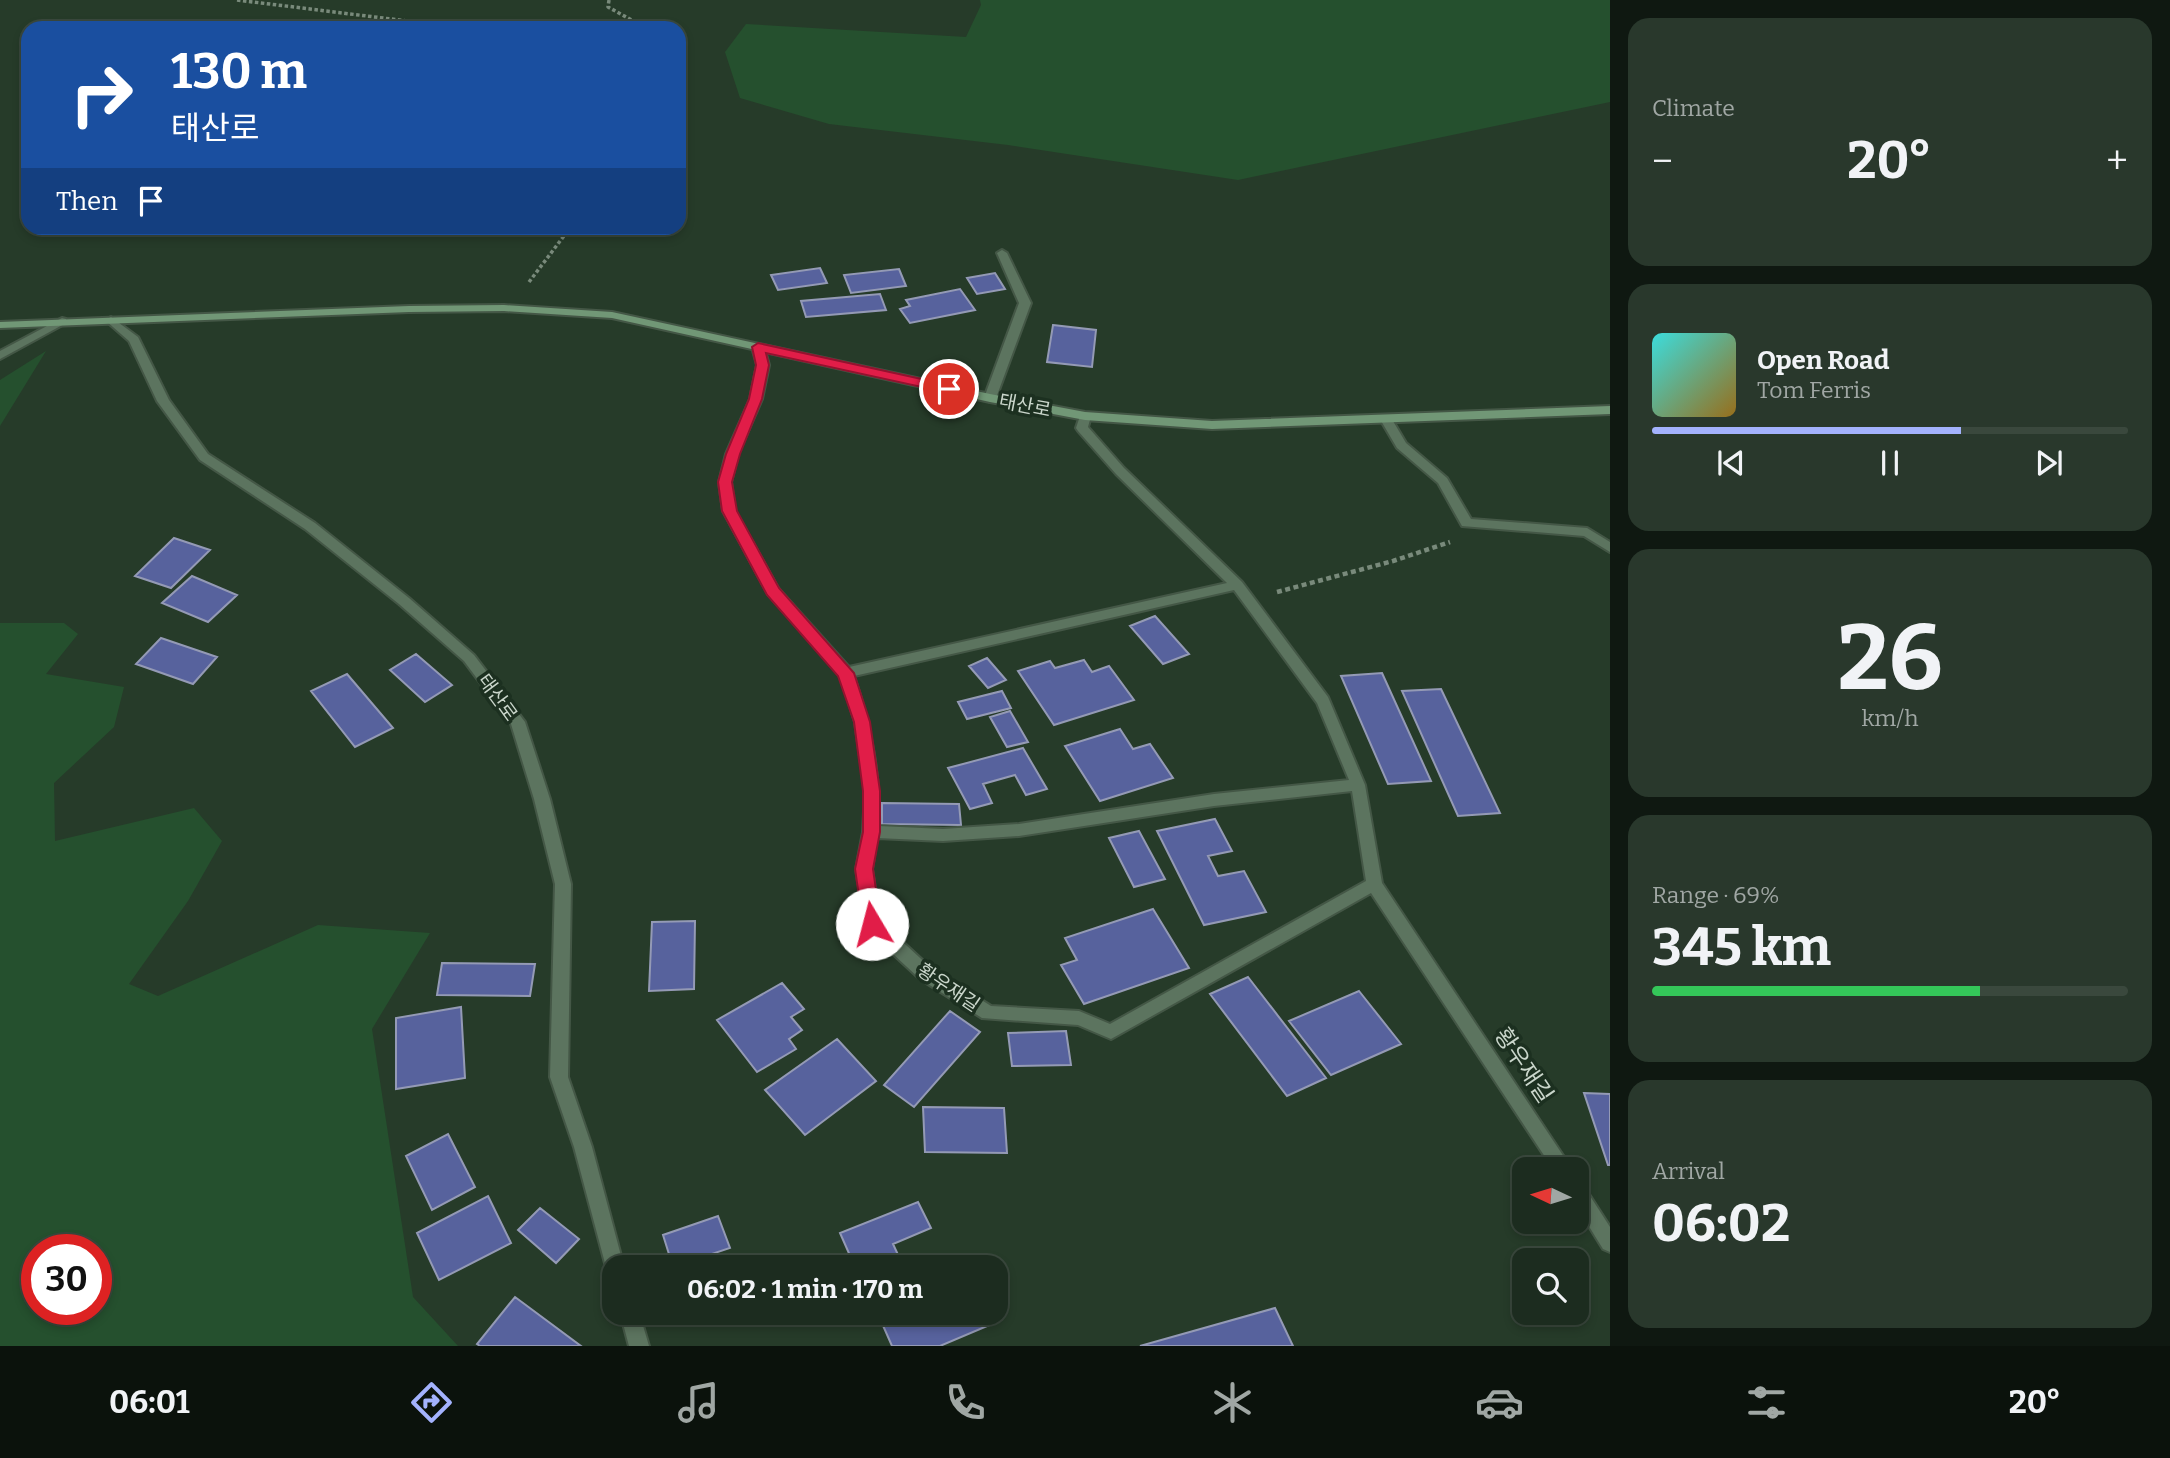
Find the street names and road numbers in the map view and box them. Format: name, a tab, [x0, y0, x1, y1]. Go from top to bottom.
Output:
street label: 태산로	[997, 389, 1053, 422]
street label: 태산로	[473, 669, 522, 725]
street label: 황우재길	[913, 958, 984, 1016]
street label: 황우재길	[1489, 1022, 1559, 1108]

